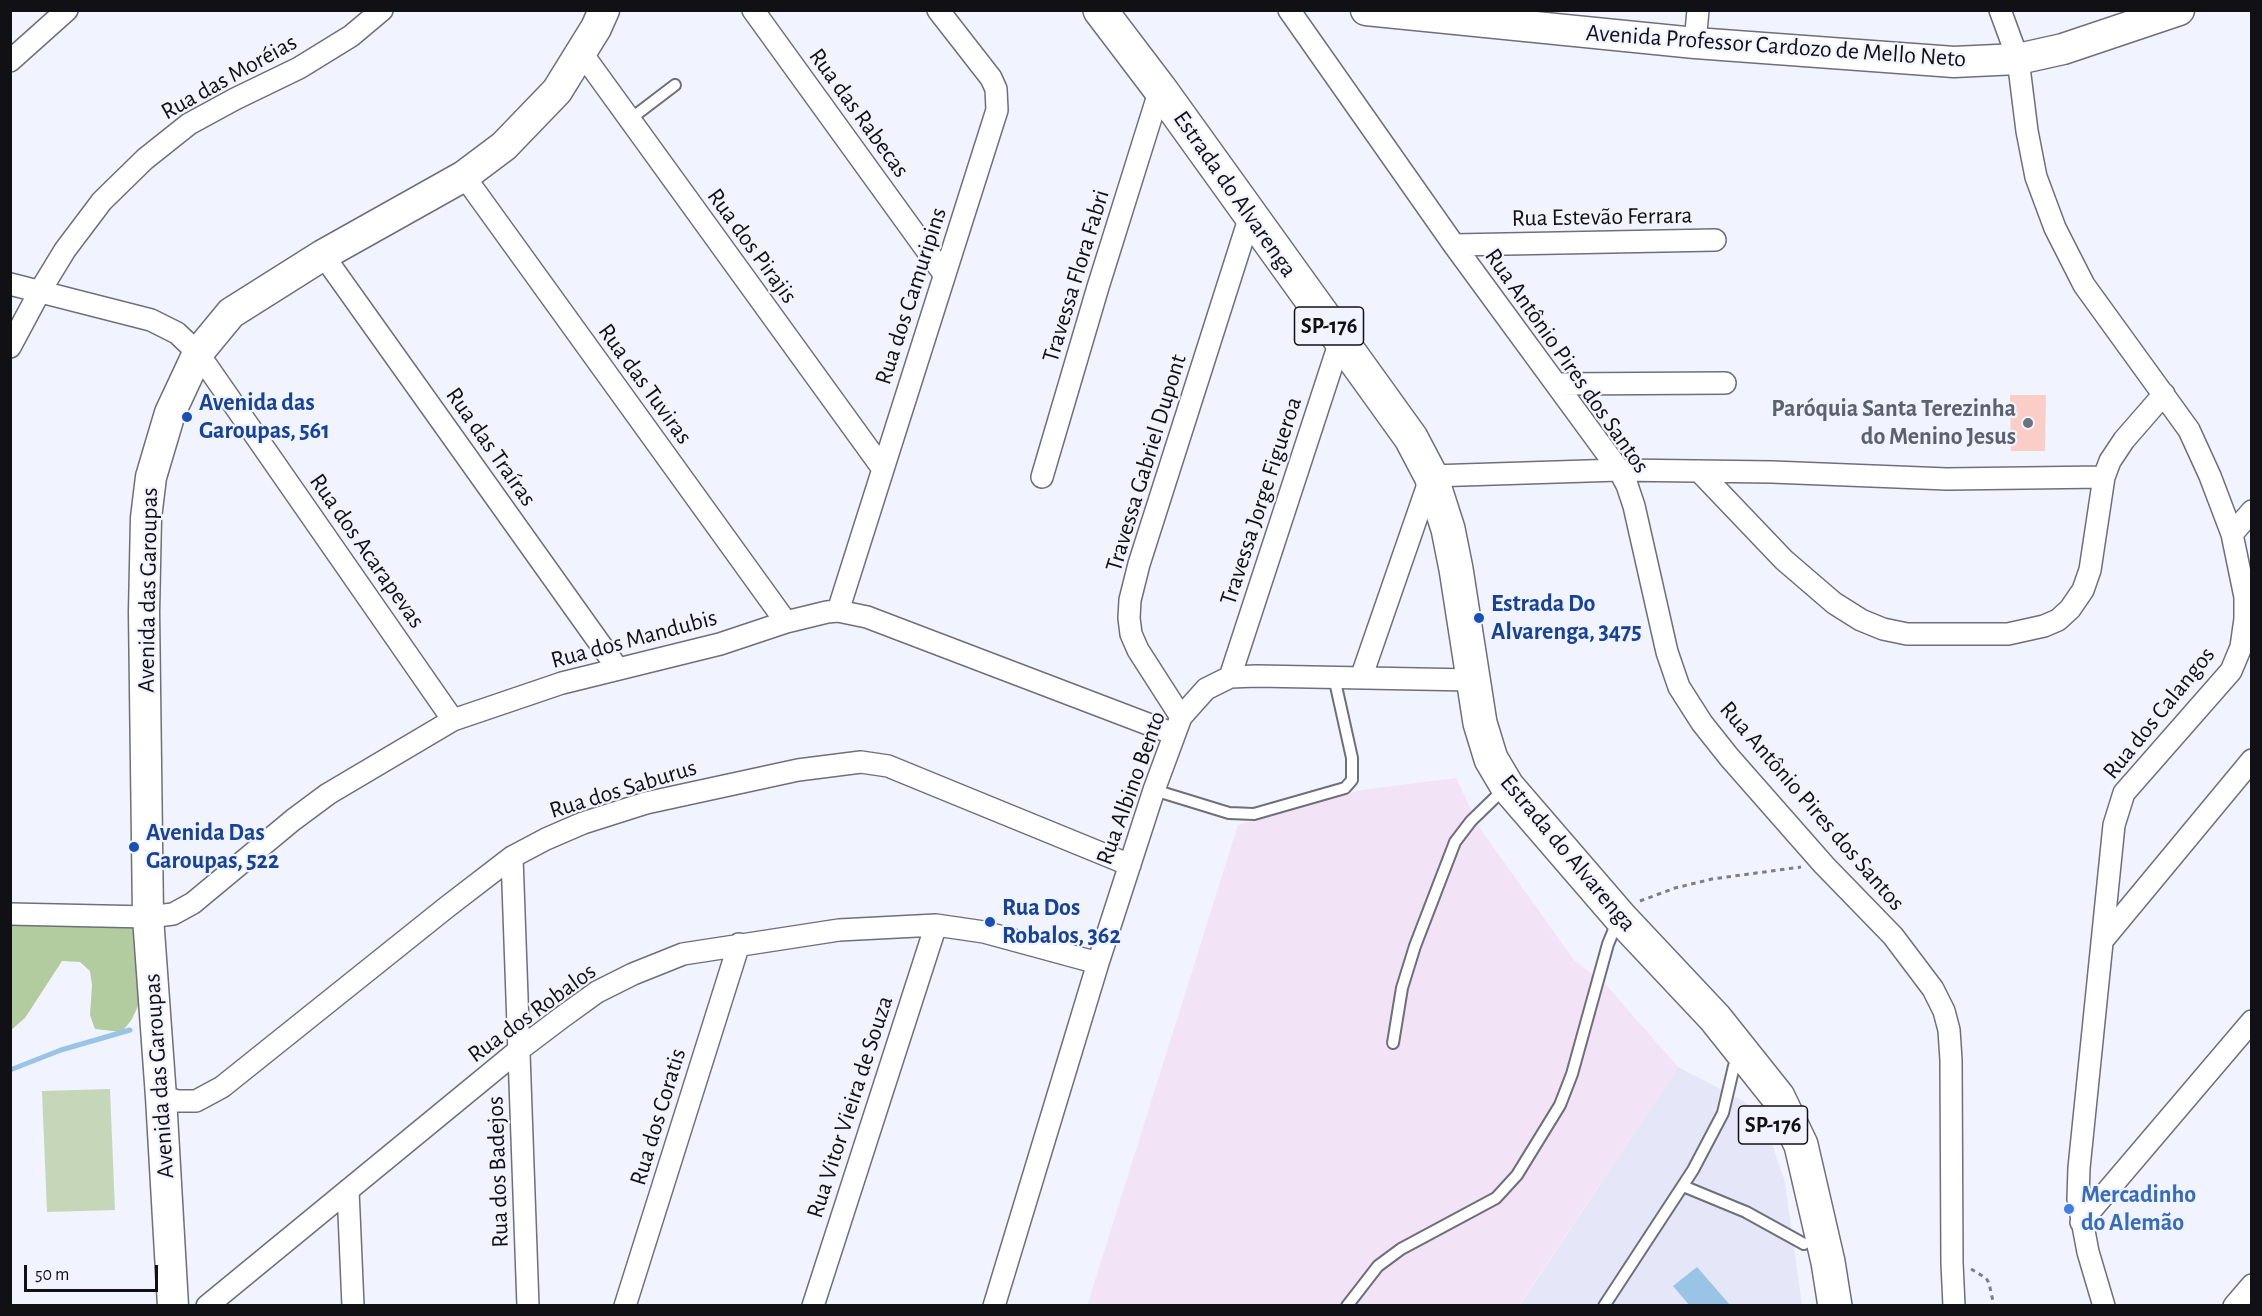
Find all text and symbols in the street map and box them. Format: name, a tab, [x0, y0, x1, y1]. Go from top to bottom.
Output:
street label: Avenida Professor Cardozo de Mello Neto	[1585, 18, 1967, 74]
street label: Rua das Moréias	[156, 28, 302, 126]
street label: Rua das Rabecas	[802, 43, 916, 183]
street label: Estrada do Alvarenga	[1167, 105, 1303, 283]
street label: Rua dos Pirajis	[701, 183, 803, 309]
street label: Travessa Flora Fabri	[1036, 186, 1116, 366]
street label: Rua Estevão Ferrara	[1511, 201, 1693, 233]
street label: Rua dos Camuripins	[869, 204, 953, 388]
street label: Rua Antônio Pires dos Santos	[1478, 243, 1656, 479]
road number: SP-176	[1294, 307, 1364, 345]
street label: Rua das Tuviras	[592, 318, 698, 450]
street label: Travessa Gabriel Dupont	[1099, 351, 1193, 575]
street label: Rua das Traíras	[439, 382, 543, 512]
place label: Avenida das Garoupas, 561	[199, 389, 330, 445]
street label: Travessa Jorge Figueroa	[1214, 393, 1308, 609]
place label: Paróquia Santa Terezinha do Menino Jesus	[1771, 395, 2016, 451]
marker: Avenida das Garoupas, 561	[180, 410, 194, 424]
marker: Paróquia Santa Terezinha do Menino Jesus	[2021, 416, 2035, 430]
street label: Rua dos Acarapevas	[303, 468, 431, 634]
street label: Avenida das Garoupas	[132, 487, 164, 693]
place label: Estrada Do Alvarenga, 3475	[1491, 590, 1642, 646]
street label: Rua dos Mandubis	[548, 603, 720, 675]
marker: Estrada Do Alvarenga, 3475	[1472, 611, 1486, 625]
street label: Rua dos Calangos	[2097, 641, 2221, 785]
street label: Rua Antônio Pires dos Santos	[1713, 695, 1911, 917]
street label: Rua Albino Bento	[1090, 707, 1172, 869]
street label: Rua dos Saburus	[546, 753, 700, 825]
street label: Estrada do Alvarenga	[1494, 769, 1642, 937]
place label: Avenida Das Garoupas, 522	[146, 819, 279, 875]
marker: Avenida Das Garoupas, 522	[127, 840, 141, 854]
place label: Rua Dos Robalos, 362	[1002, 894, 1121, 950]
marker: Rua Dos Robalos, 362	[983, 915, 997, 929]
street label: Rua dos Robalos	[462, 957, 602, 1069]
street label: Avenida das Garoupas	[137, 973, 181, 1179]
street label: Rua Vitor Vieira de Souza	[800, 992, 900, 1222]
street label: Rua dos Coratis	[624, 1045, 692, 1189]
street label: Rua dos Badejos	[481, 1096, 515, 1248]
road number: SP-176	[1738, 1106, 1808, 1144]
place label: Mercadinho do Alemão	[2081, 1181, 2196, 1237]
marker: Mercadinho do Alemão	[2062, 1202, 2076, 1216]
scale bar	[27, 1253, 160, 1291]
text: 50 m	[35, 1266, 69, 1284]

